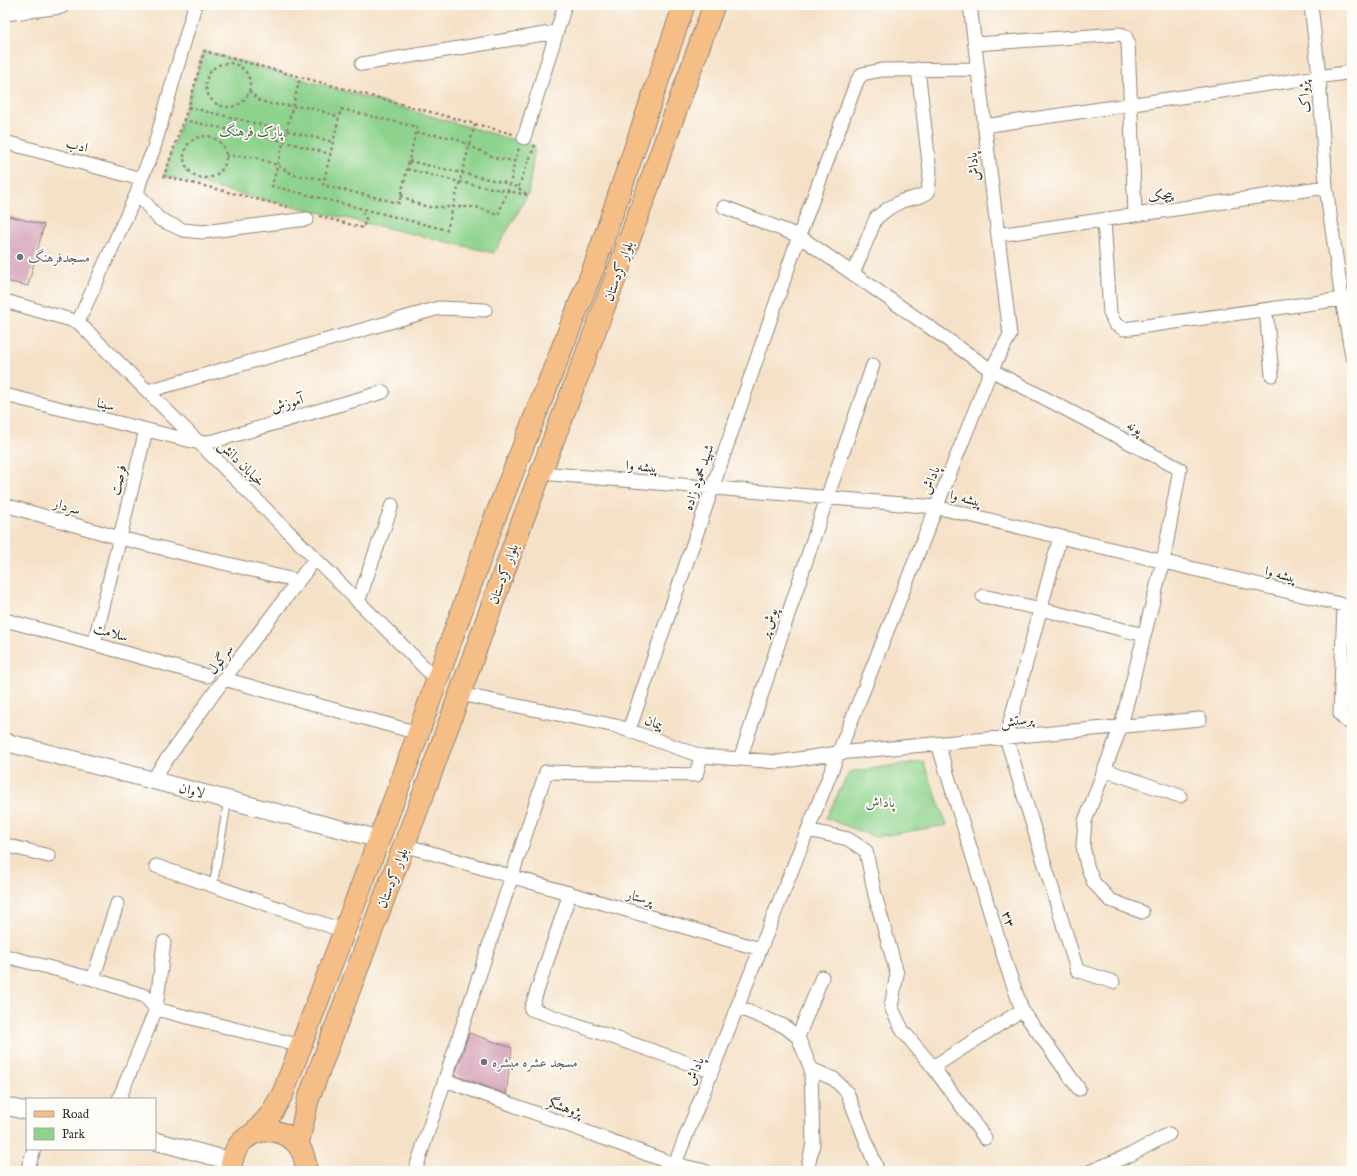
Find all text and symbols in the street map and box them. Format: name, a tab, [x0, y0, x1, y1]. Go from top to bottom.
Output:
street label: پژواک	[1295, 79, 1315, 114]
park label: پارک فرهنگ	[219, 122, 284, 142]
street label: ادب	[64, 134, 90, 158]
street label: پاداش	[963, 150, 986, 182]
street label: پیچک	[1146, 185, 1176, 207]
street label: بلوار کردستان	[600, 238, 638, 304]
place label: مسجدفرهنگ	[28, 248, 90, 267]
marker: مسجدفرهنگ	[15, 252, 25, 262]
street label: آموزش	[269, 390, 307, 417]
street label: سینا	[95, 394, 117, 416]
street label: پونه	[1123, 416, 1147, 441]
street label: خیابان دانش	[214, 437, 268, 491]
street label: شهید محمود زاده	[679, 442, 719, 513]
street label: پیشه وا	[625, 457, 659, 477]
street label: پاداش	[917, 462, 946, 498]
street label: فرصت	[106, 463, 131, 497]
street label: پیشه وا	[948, 486, 984, 512]
street label: سردار	[49, 494, 83, 519]
street label: بلوار کردستان	[485, 541, 523, 607]
street label: پیشه وا	[1263, 562, 1299, 588]
street label: پوش پر	[755, 604, 784, 643]
street label: سلامت	[91, 619, 130, 647]
street label: سرگول	[204, 641, 238, 678]
street label: پرستش	[1000, 710, 1036, 731]
street label: پیمان	[642, 711, 666, 735]
street label: لاوان	[177, 779, 206, 803]
park label: پاداش	[865, 794, 896, 813]
street label: بلوار کردستان	[373, 845, 413, 911]
street label: پرستار	[622, 885, 657, 911]
street label: ۳۳	[997, 909, 1019, 930]
street label: پاداش	[681, 1053, 710, 1089]
place label: مسجد عشره مبشره	[492, 1054, 578, 1072]
marker: مسجد عشره مبشره	[479, 1057, 489, 1067]
street label: پژوهشگر	[543, 1093, 586, 1123]
legend	[26, 1098, 156, 1150]
text: Road	[62, 1107, 90, 1122]
text: Park	[62, 1127, 85, 1142]

